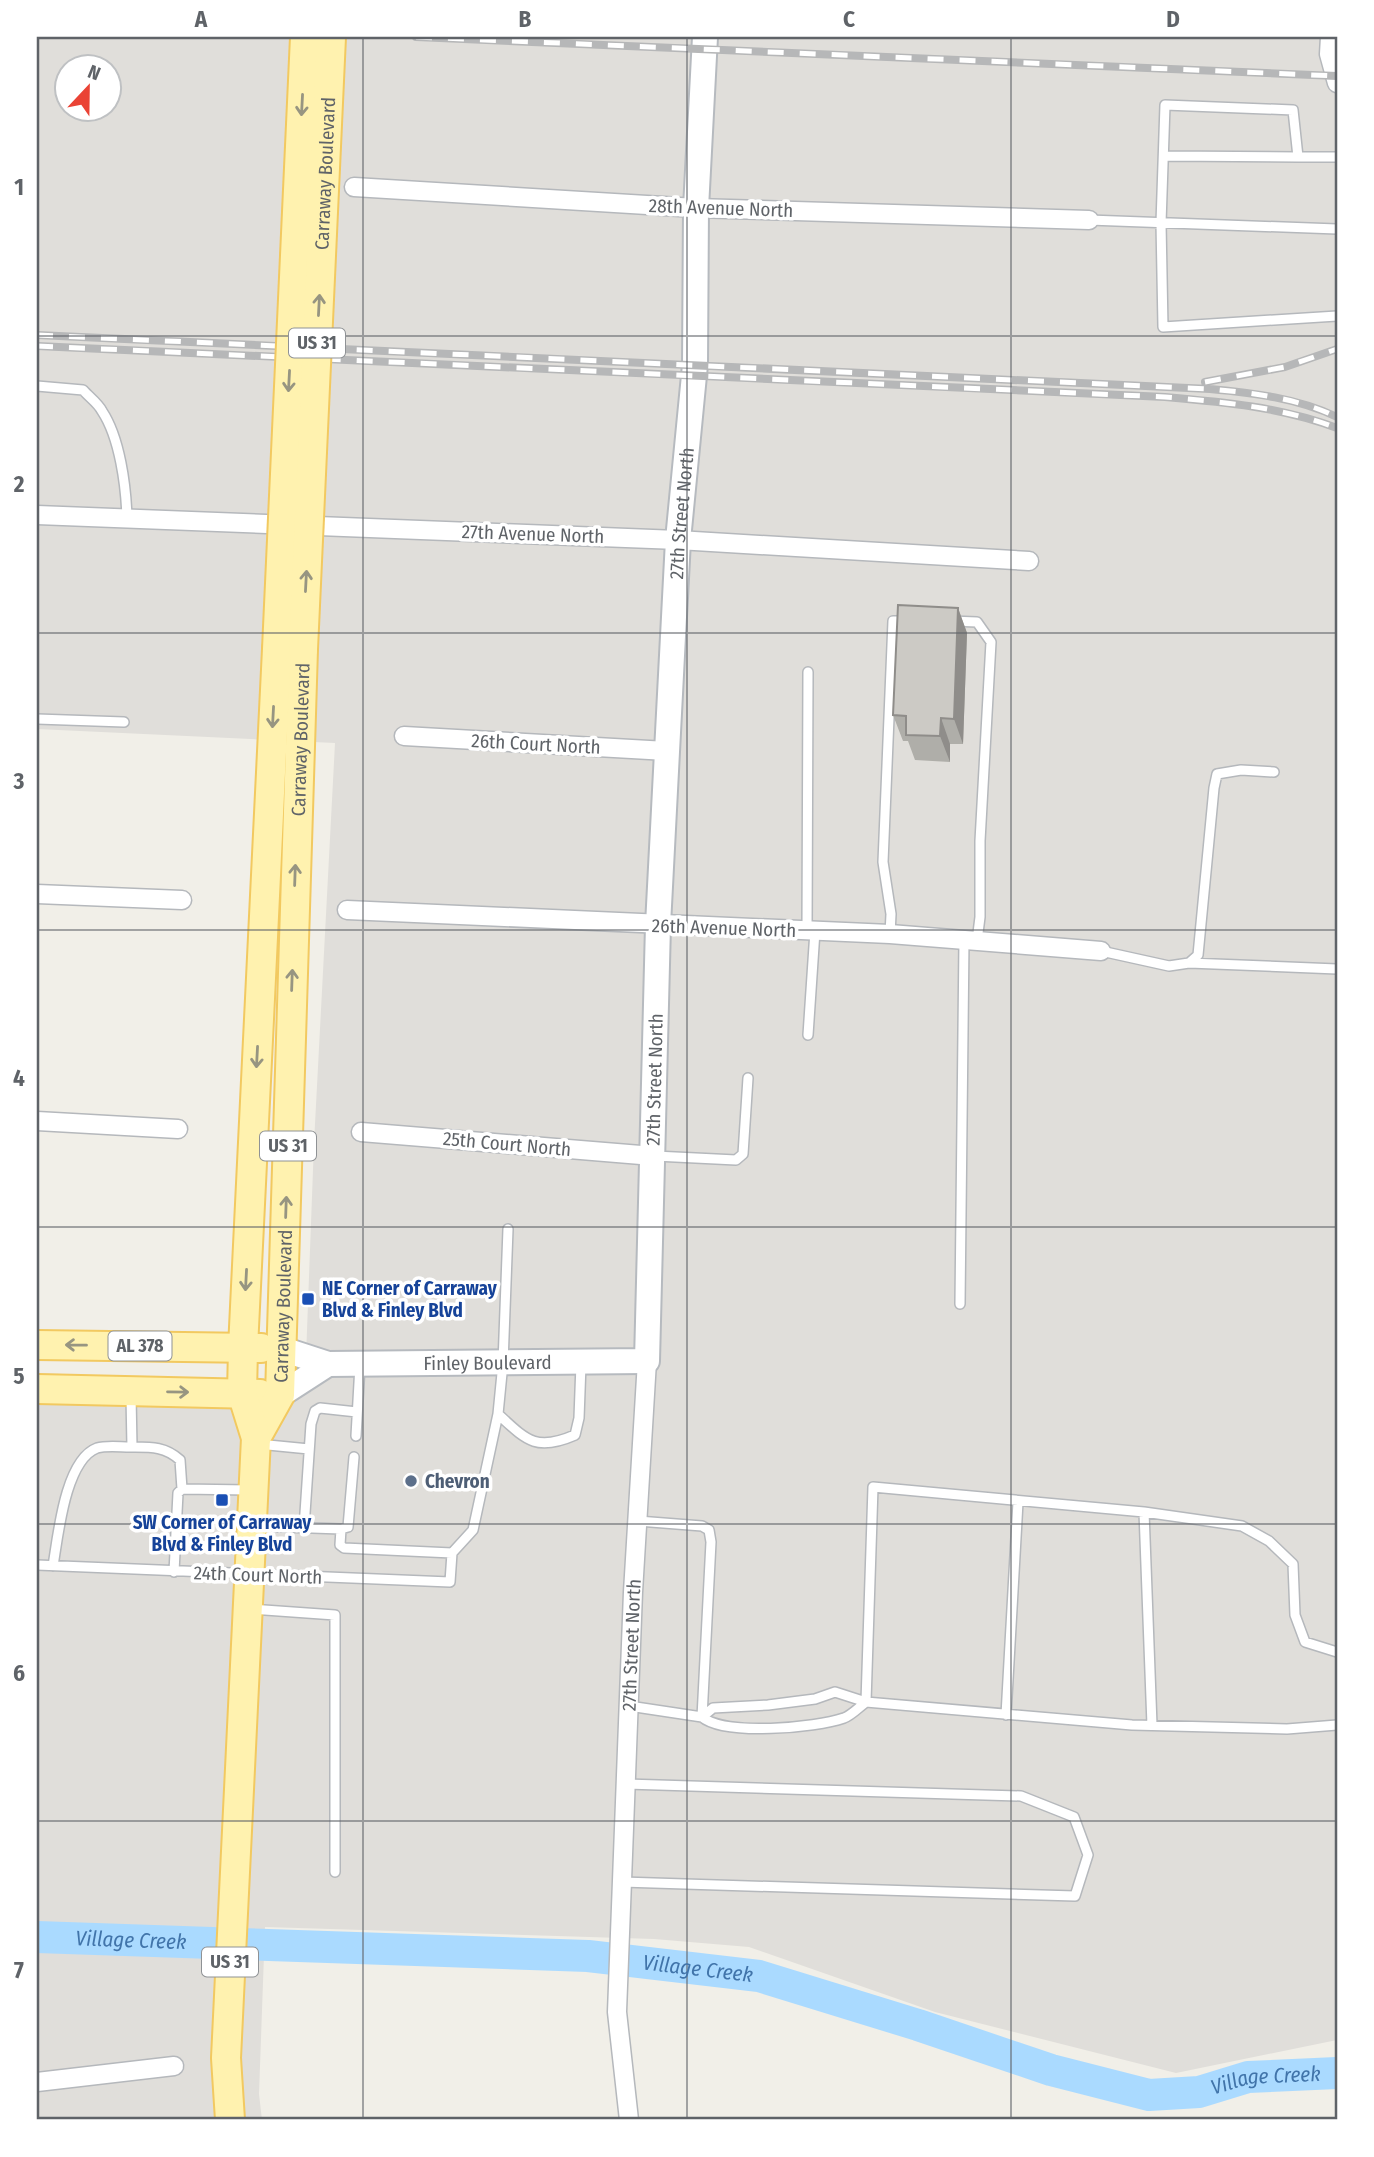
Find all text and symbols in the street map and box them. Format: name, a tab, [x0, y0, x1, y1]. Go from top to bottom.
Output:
text: A	[194, 5, 208, 33]
text: B	[519, 5, 532, 33]
text: C	[843, 5, 855, 33]
text: D	[1166, 5, 1180, 33]
north arrow	[52, 52, 122, 122]
text: N	[85, 60, 104, 85]
one-way arrow	[296, 93, 309, 116]
street label: Carraway Boulevard	[310, 96, 340, 251]
text: 1	[14, 173, 24, 201]
street label: 28th Avenue North	[648, 194, 794, 222]
one-way arrow	[312, 293, 325, 316]
road number: US 31	[289, 328, 345, 358]
one-way arrow	[283, 369, 296, 392]
street label: 27th Street North	[664, 446, 698, 580]
text: 2	[13, 470, 25, 498]
street label: 27th Avenue North	[461, 520, 605, 548]
one-way arrow	[299, 570, 312, 593]
street label: Carraway Boulevard	[286, 663, 314, 817]
one-way arrow	[267, 705, 280, 728]
street label: 26th Court North	[471, 729, 601, 759]
text: 3	[13, 767, 25, 795]
one-way arrow	[288, 864, 302, 887]
street label: 26th Avenue North	[651, 914, 797, 942]
one-way arrow	[286, 968, 299, 991]
street label: 27th Street North	[641, 1013, 667, 1146]
one-way arrow	[250, 1045, 263, 1068]
text: 4	[13, 1064, 25, 1092]
street label: 25th Court North	[442, 1127, 572, 1161]
road number: US 31	[260, 1132, 316, 1161]
one-way arrow	[279, 1196, 293, 1219]
street label: Carraway Boulevard	[269, 1229, 297, 1383]
one-way arrow	[239, 1268, 252, 1291]
place label: NE Corner of Carraway Blvd & Finley Blvd	[322, 1277, 498, 1322]
marker: NE Corner of Carraway Blvd & Finley Blvd	[300, 1291, 316, 1307]
road number: AL 378	[108, 1331, 172, 1360]
one-way arrow	[65, 1339, 88, 1352]
street label: Finley Boulevard	[423, 1350, 552, 1375]
text: 5	[13, 1362, 25, 1390]
one-way arrow	[167, 1385, 190, 1398]
place label: Chevron	[425, 1470, 490, 1493]
marker: Chevron	[403, 1473, 419, 1489]
marker: SW Corner of Carraway Blvd & Finley Blvd	[214, 1492, 230, 1508]
place label: SW Corner of Carraway Blvd & Finley Blvd	[133, 1511, 312, 1556]
street label: 24th Court North	[193, 1561, 323, 1589]
street label: 27th Street North	[617, 1578, 645, 1711]
text: 6	[13, 1659, 25, 1687]
water label: Village Creek	[75, 1925, 187, 1955]
road number: US 31	[202, 1948, 258, 1976]
water label: Village Creek	[641, 1950, 754, 1988]
text: 7	[14, 1956, 24, 1984]
water label: Village Creek	[1208, 2061, 1321, 2101]

